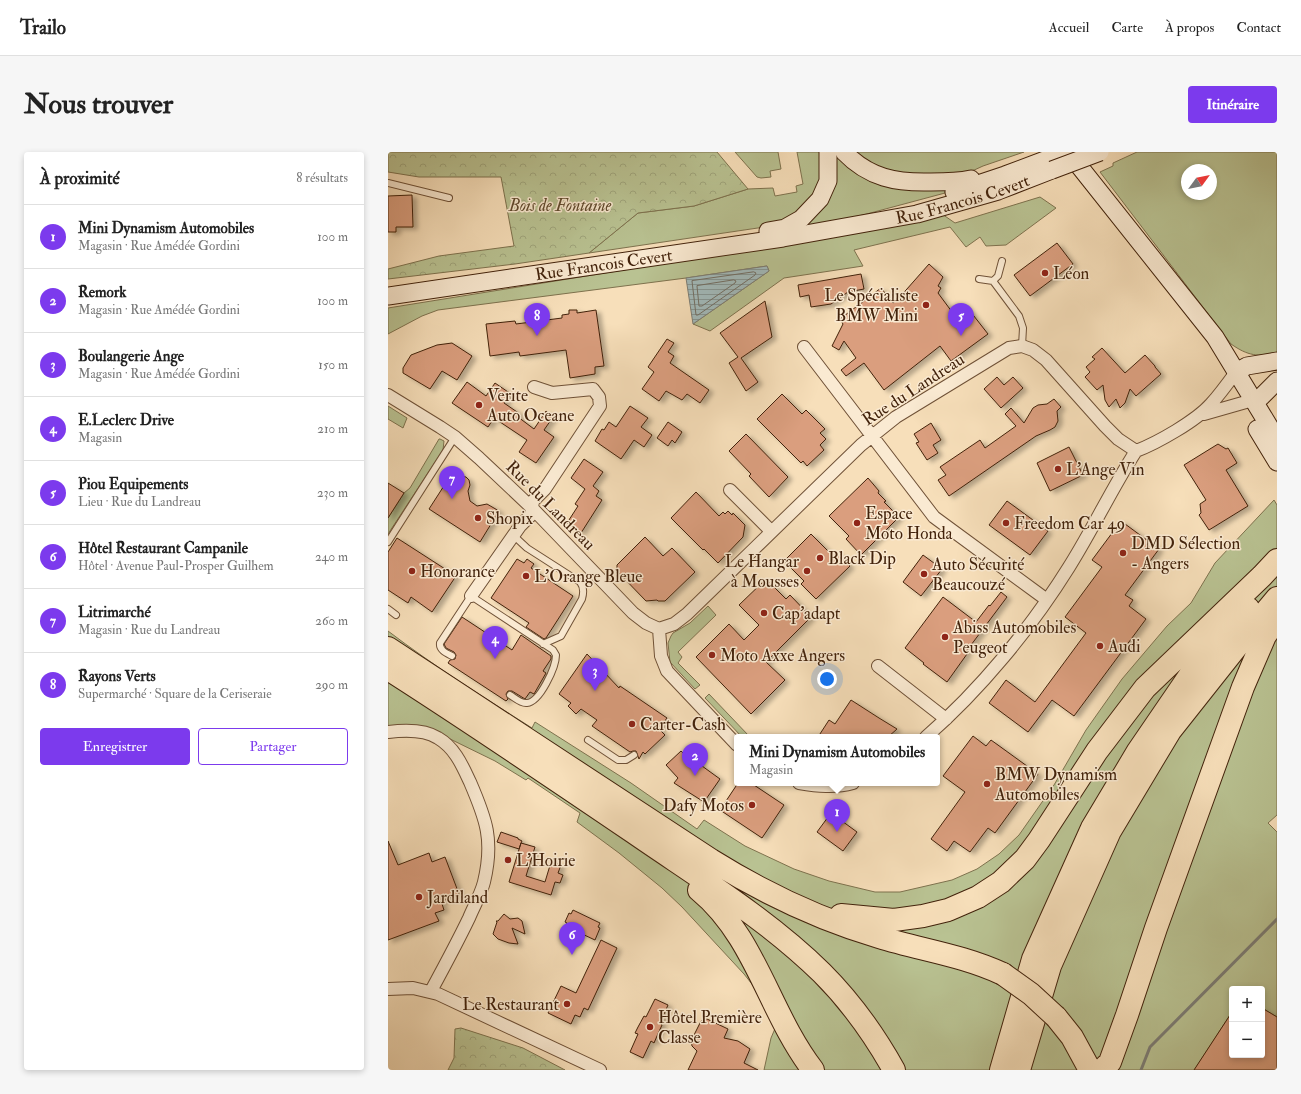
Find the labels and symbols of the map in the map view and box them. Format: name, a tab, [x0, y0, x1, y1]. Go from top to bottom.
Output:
north arrow	[1181, 164, 1217, 200]
street label: Rue Francois Cevert	[894, 170, 1033, 229]
park label: Bois de Fontaine	[508, 195, 612, 216]
street label: Rue Francois Cevert	[534, 244, 674, 285]
place label: Léon	[1053, 263, 1090, 284]
marker: Léon	[1040, 268, 1050, 278]
place label: Le Spécialiste BMW Mini	[824, 285, 918, 326]
marker: Le Spécialiste BMW Mini	[921, 300, 931, 310]
pin: 8	[524, 303, 550, 336]
pin: 5	[948, 303, 974, 336]
street label: Rue du Landreau	[858, 348, 969, 430]
place label: Verite Auto Oceane	[486, 385, 574, 426]
marker: Verite Auto Oceane	[474, 400, 484, 410]
street label: Rue du Landreau	[502, 456, 600, 555]
place label: L'Ange Vin	[1066, 459, 1145, 480]
marker: L'Ange Vin	[1053, 464, 1063, 474]
pin: 7	[439, 466, 465, 499]
place label: Espace Moto Honda	[865, 503, 953, 544]
place label: Shopix	[486, 508, 534, 530]
marker: Shopix	[473, 513, 483, 523]
place label: Freedom Car 49	[1014, 513, 1125, 534]
marker: Espace Moto Honda	[852, 518, 862, 528]
marker: Freedom Car 49	[1001, 518, 1011, 528]
place label: DMD Sélection - Angers	[1131, 533, 1240, 574]
place label: Black Dip	[828, 548, 896, 570]
marker: DMD Sélection - Angers	[1118, 548, 1128, 558]
place label: Le Hangar à Mousses	[725, 551, 800, 592]
marker: Black Dip	[815, 553, 825, 563]
place label: Auto Sécurité Beaucouzé	[931, 554, 1025, 595]
place label: Honorance	[420, 561, 495, 582]
marker: Honorance	[407, 566, 417, 576]
place label: L'Orange Bleue	[534, 566, 642, 587]
marker: Le Hangar à Mousses	[802, 566, 812, 576]
marker: Auto Sécurité Beaucouzé	[919, 569, 929, 579]
marker: L'Orange Bleue	[521, 571, 531, 581]
place label: Cap'adapt	[772, 603, 841, 625]
marker: Cap'adapt	[759, 608, 769, 618]
place label: Abiss Automobiles Peugeot	[952, 617, 1076, 658]
pin: 4	[482, 626, 508, 659]
marker: Abiss Automobiles Peugeot	[940, 632, 950, 642]
place label: Audi	[1107, 636, 1141, 657]
marker: Audi	[1095, 641, 1105, 651]
place label: Moto Axxe Angers	[720, 645, 845, 666]
marker: Moto Axxe Angers	[707, 650, 717, 660]
pin: 3	[582, 658, 608, 691]
your location	[817, 669, 837, 689]
place label: Carter-Cash	[640, 714, 726, 735]
marker: Carter-Cash	[627, 719, 637, 729]
pin: 2	[682, 743, 708, 776]
place label: BMW Dynamism Automobiles	[994, 764, 1117, 805]
marker: BMW Dynamism Automobiles	[982, 779, 992, 789]
place label: Dafy Motos	[663, 795, 744, 817]
pin: 1	[824, 799, 850, 832]
marker: Dafy Motos	[747, 800, 757, 810]
place label: L'Hoirie	[516, 850, 575, 871]
marker: L'Hoirie	[503, 855, 513, 865]
place label: Jardiland	[426, 887, 489, 909]
marker: Jardiland	[414, 892, 424, 902]
pin: 6	[559, 922, 585, 955]
place label: Le Restaurant	[462, 994, 559, 1015]
marker: Le Restaurant	[562, 999, 572, 1009]
place label: Hôtel Première Classe	[658, 1007, 762, 1048]
marker: Hôtel Première Classe	[645, 1022, 655, 1032]

